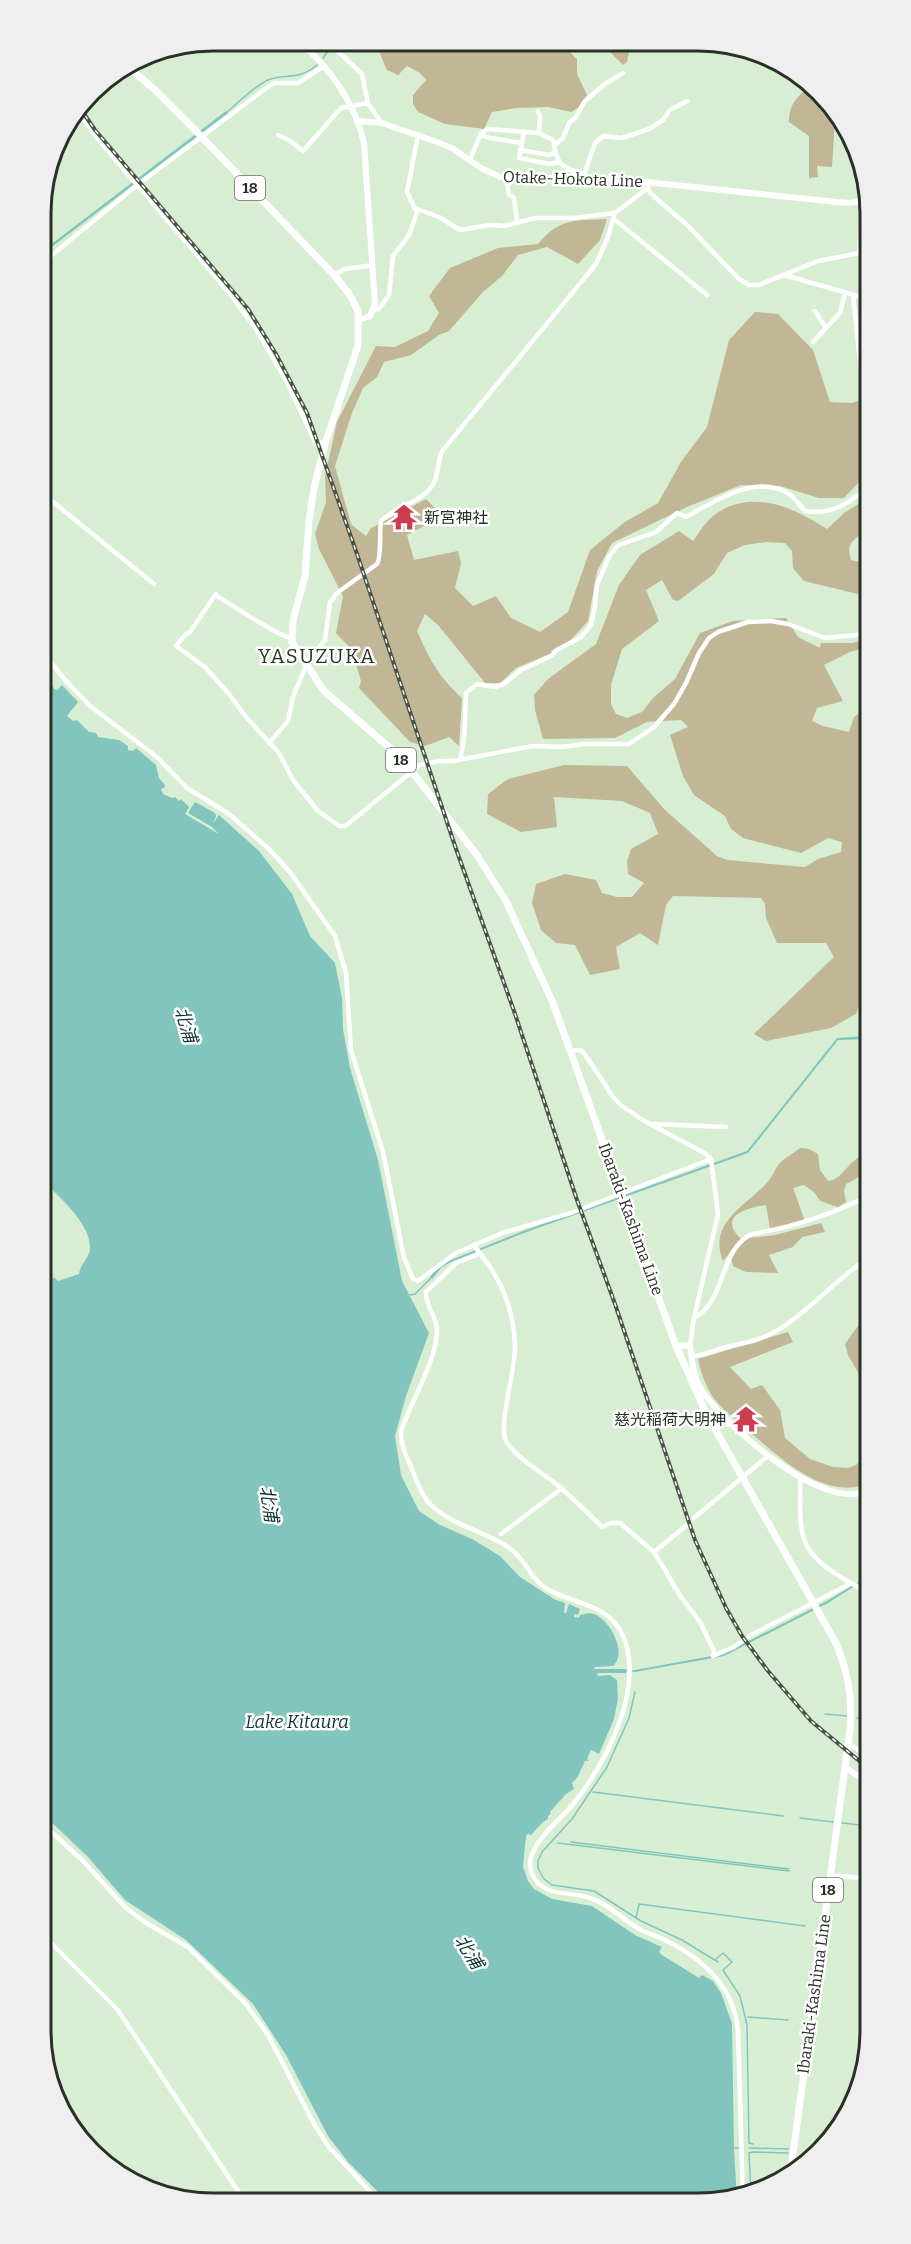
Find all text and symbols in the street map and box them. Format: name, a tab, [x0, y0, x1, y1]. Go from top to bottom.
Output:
street label: Otake-Hokota Line	[503, 167, 643, 191]
road number: 18	[235, 176, 265, 200]
temple icon: 新宮神社	[389, 502, 419, 532]
place label: 新宮神社	[424, 508, 488, 527]
district label: YASUZUKA	[258, 644, 376, 668]
road number: 18	[386, 748, 416, 772]
water label: 北浦	[170, 1005, 203, 1048]
street label: Ibaraki-Kashima Line	[595, 1140, 667, 1298]
temple icon: 慈光稲荷大明神	[731, 1404, 761, 1434]
place label: 慈光稲荷大明神	[614, 1410, 726, 1429]
water label: 北浦	[255, 1485, 283, 1526]
water label: Lake Kitaura	[245, 1711, 349, 1733]
road number: 18	[813, 1878, 843, 1902]
street label: Ibaraki-Kashima Line	[793, 1913, 835, 2075]
water label: 北浦	[450, 1931, 489, 1976]

